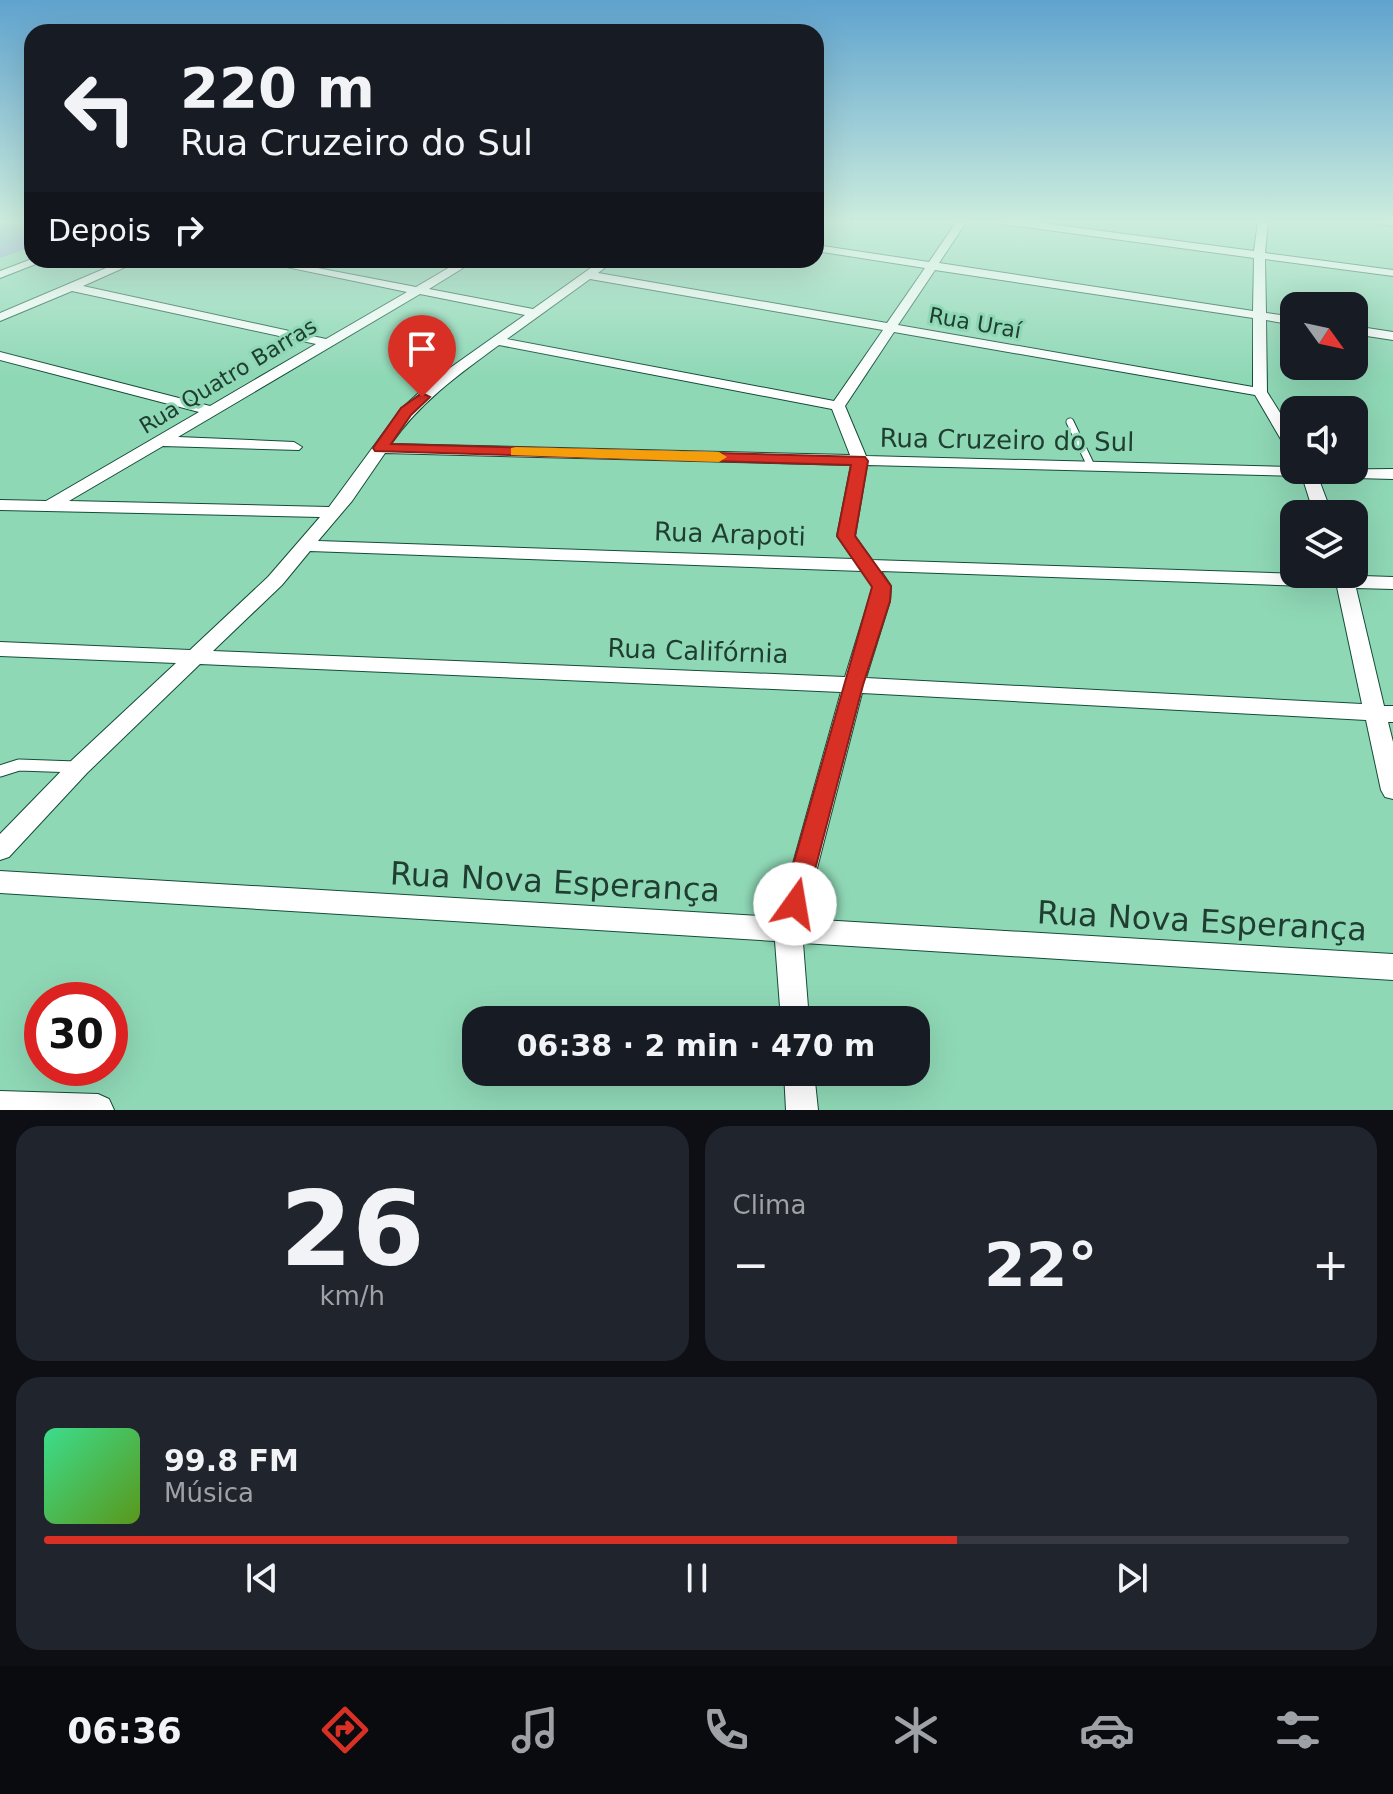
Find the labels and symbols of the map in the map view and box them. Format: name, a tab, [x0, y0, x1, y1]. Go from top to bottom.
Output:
north arrow	[1280, 292, 1368, 380]
street label: Rua Uraí	[927, 303, 1024, 344]
street label: Rua Quatro Barras	[135, 313, 321, 439]
pin	[388, 315, 456, 397]
street label: Rua Cruzeiro do Sul	[879, 423, 1135, 457]
street label: Rua Arapoti	[654, 516, 806, 552]
street label: Rua Califórnia	[607, 633, 789, 669]
street label: Rua Nova Esperança	[389, 854, 721, 910]
position arrow	[753, 862, 837, 946]
street label: Rua Nova Esperança	[1036, 893, 1368, 949]
speed limit sign: 30	[24, 982, 128, 1086]

